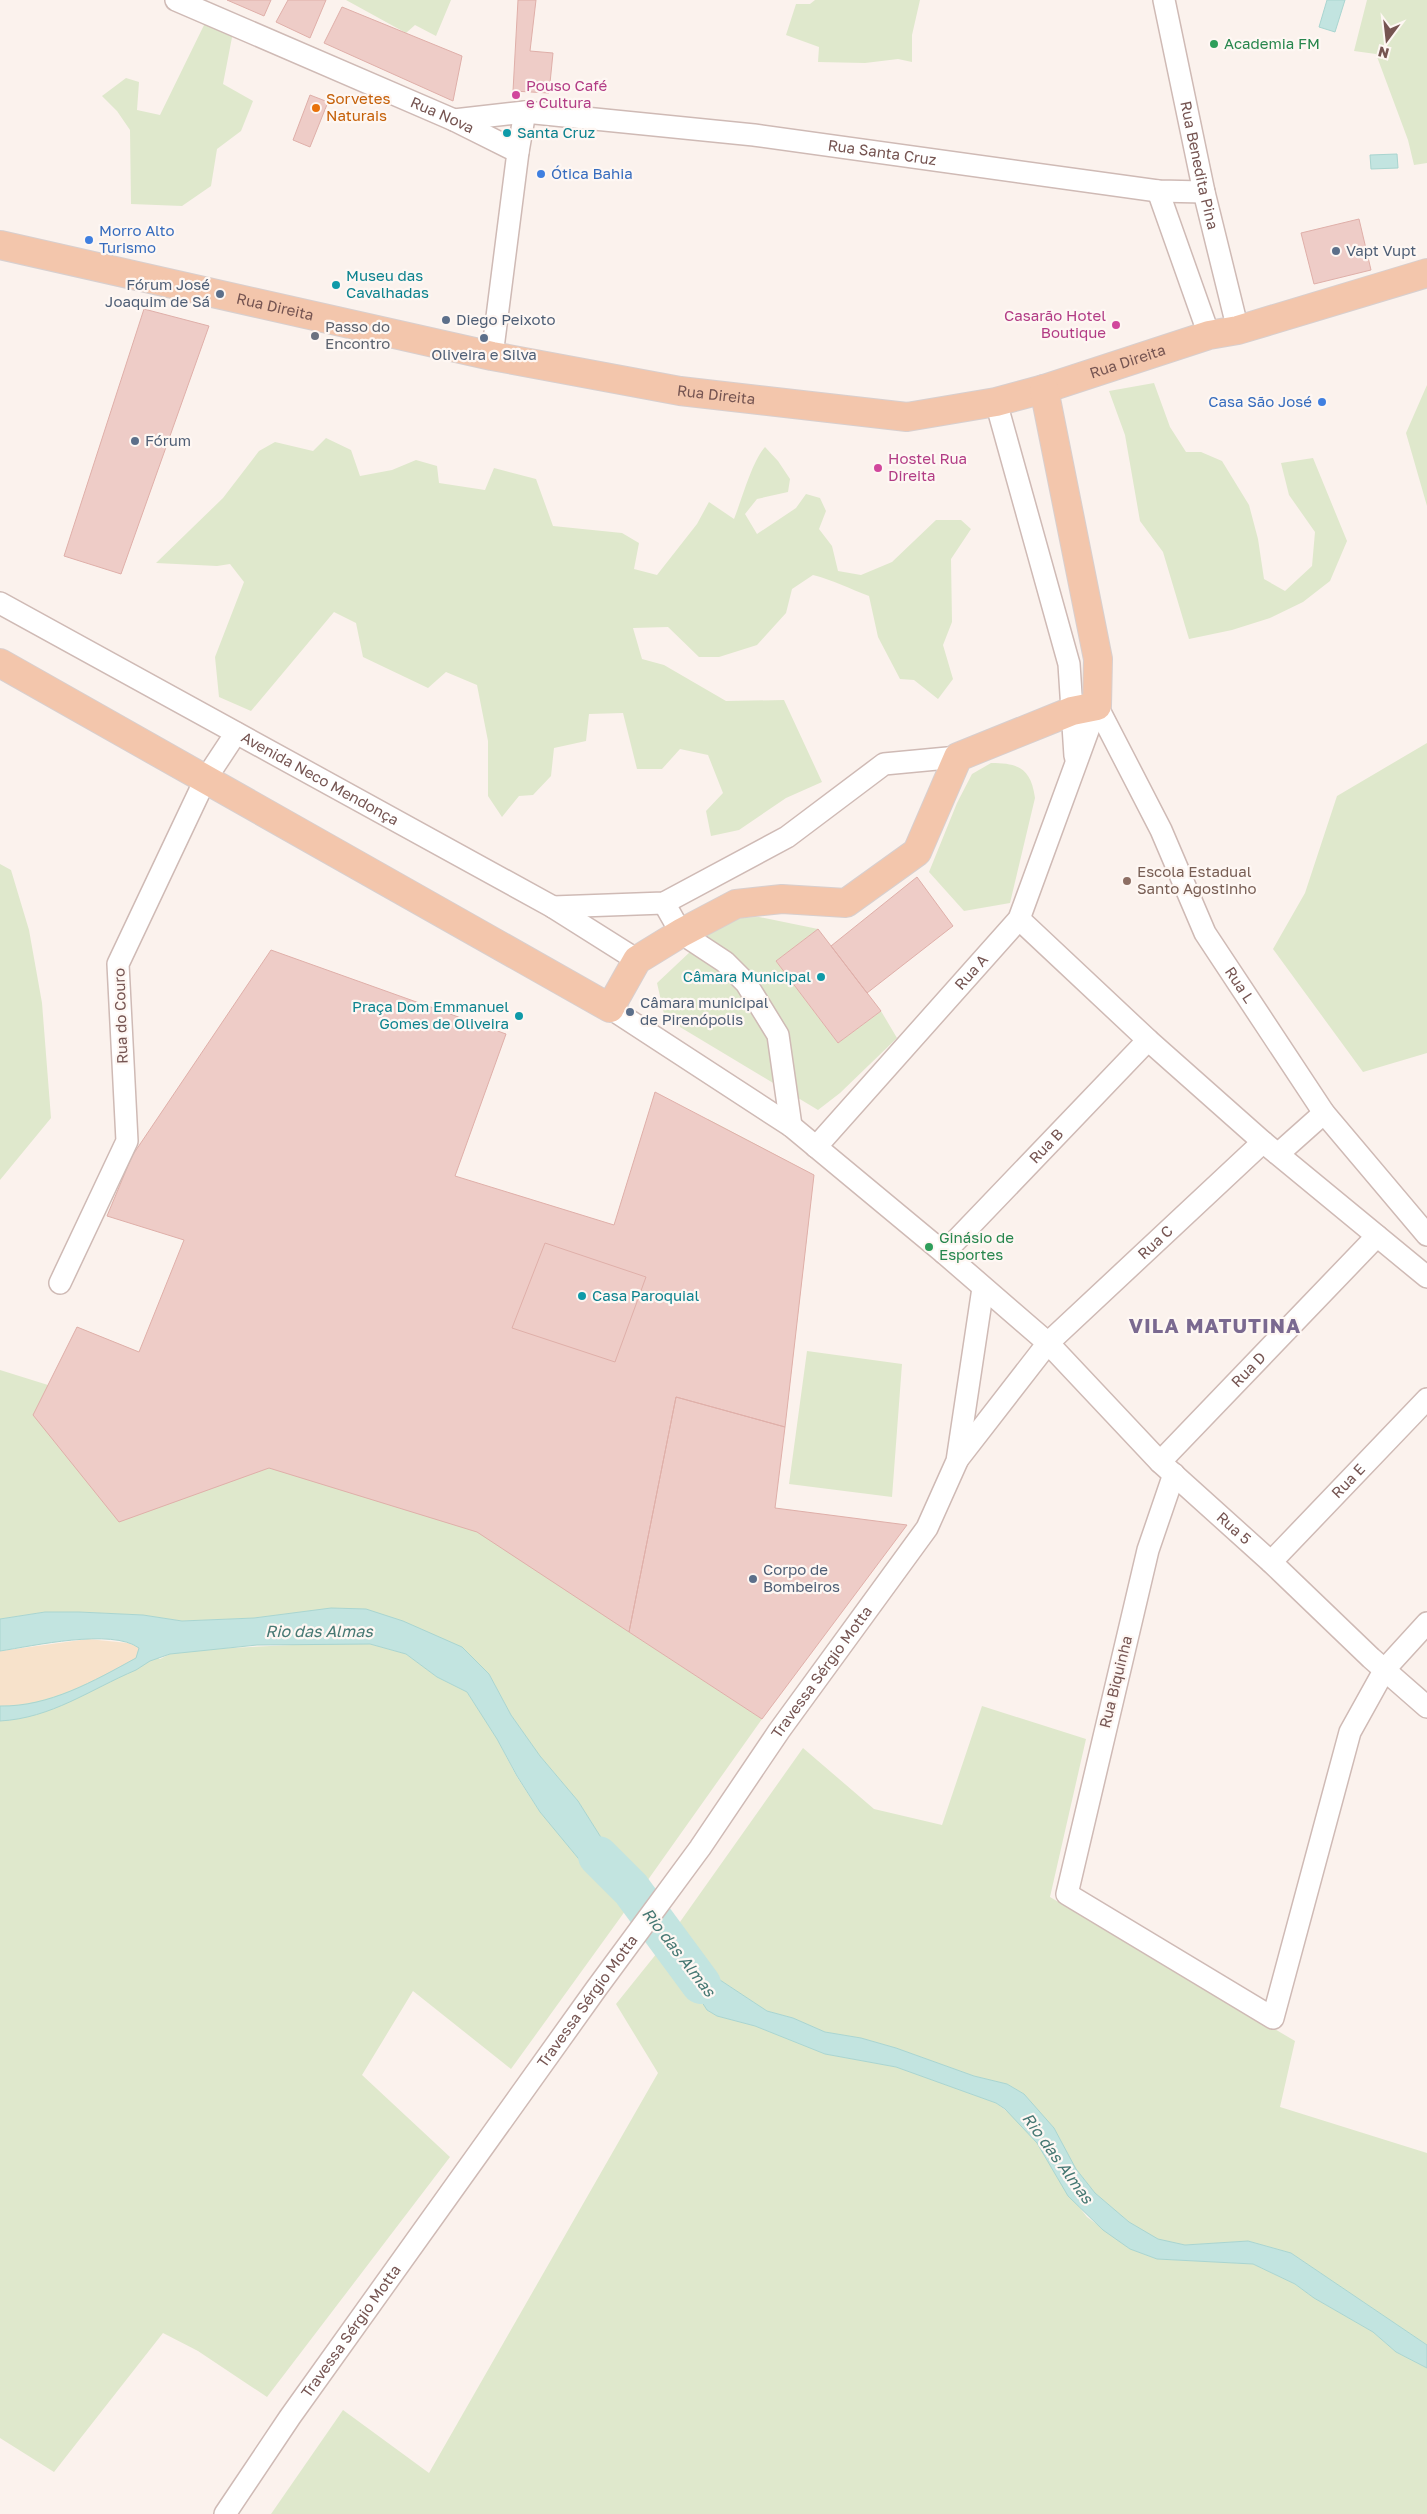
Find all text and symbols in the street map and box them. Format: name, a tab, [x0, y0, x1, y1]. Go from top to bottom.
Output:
north arrow	[1362, 15, 1412, 65]
place label: Academia FM	[1224, 34, 1320, 52]
marker: Academia FM	[1208, 38, 1220, 50]
text: N	[1376, 43, 1391, 63]
place label: Pouso Café e Cultura	[526, 76, 607, 111]
place label: Sorvetes Naturais	[326, 89, 390, 124]
marker: Pouso Café e Cultura	[510, 89, 522, 101]
street label: Rua Nova	[408, 92, 477, 137]
street label: Rua Benedita Pina	[1177, 99, 1223, 231]
marker: Sorvetes Naturais	[310, 102, 322, 114]
place label: Santa Cruz	[517, 123, 596, 141]
marker: Santa Cruz	[501, 127, 513, 139]
street label: Rua Santa Cruz	[827, 135, 938, 168]
place label: Ótica Bahia	[551, 164, 633, 182]
marker: Ótica Bahia	[535, 168, 547, 180]
place label: Morro Alto Turismo	[99, 221, 174, 256]
marker: Morro Alto Turismo	[83, 234, 95, 246]
place label: Vapt Vupt	[1346, 241, 1416, 259]
marker: Vapt Vupt	[1330, 245, 1342, 257]
place label: Museu das Cavalhadas	[346, 266, 429, 301]
place label: Fórum José Joaquim de Sá	[105, 275, 210, 310]
marker: Museu das Cavalhadas	[330, 279, 342, 291]
marker: Fórum José Joaquim de Sá	[214, 288, 226, 300]
street label: Rua Direita	[235, 289, 316, 324]
place label: Casarão Hotel Boutique	[1004, 306, 1106, 341]
place label: Diego Peixoto	[456, 310, 556, 328]
marker: Diego Peixoto	[440, 314, 452, 326]
place label: Passo do Encontro	[325, 317, 390, 352]
marker: Casarão Hotel Boutique	[1110, 319, 1122, 331]
marker: Passo do Encontro	[309, 330, 321, 342]
marker: Oliveira e Silva	[478, 332, 490, 344]
street label: Rua Direita	[1087, 340, 1167, 381]
place label: Oliveira e Silva	[431, 345, 537, 363]
street label: Rua Direita	[676, 381, 756, 408]
place label: Casa São José	[1208, 392, 1312, 410]
marker: Casa São José	[1316, 396, 1328, 408]
place label: Fórum	[145, 431, 191, 449]
marker: Fórum	[129, 435, 141, 447]
place label: Hostel Rua Direita	[888, 449, 967, 484]
marker: Hostel Rua Direita	[872, 462, 884, 474]
street label: Avenida Neco Mendonça	[239, 727, 402, 828]
place label: Escola Estadual Santo Agostinho	[1137, 862, 1256, 897]
marker: Escola Estadual Santo Agostinho	[1121, 875, 1133, 887]
street label: Rua A	[950, 950, 991, 993]
street label: Rua L	[1222, 963, 1259, 1006]
place label: Câmara Municipal	[683, 967, 811, 985]
street label: Rua do Couro	[109, 968, 131, 1064]
marker: Câmara Municipal	[815, 971, 827, 983]
place label: Câmara municipal de Pirenópolis	[640, 993, 769, 1028]
place label: Praça Dom Emmanuel Gomes de Oliveira	[352, 997, 509, 1032]
marker: Câmara municipal de Pirenópolis	[624, 1006, 636, 1018]
marker: Praça Dom Emmanuel Gomes de Oliveira	[513, 1010, 525, 1022]
street label: Rua B	[1025, 1124, 1066, 1167]
street label: Rua C	[1134, 1221, 1176, 1262]
place label: Ginásio de Esportes	[939, 1228, 1014, 1263]
marker: Ginásio de Esportes	[923, 1241, 935, 1253]
place label: Casa Paroquial	[592, 1286, 699, 1304]
marker: Casa Paroquial	[576, 1290, 588, 1302]
district label: VILA MATUTINA	[1129, 1313, 1301, 1337]
street label: Rua D	[1227, 1348, 1269, 1390]
street label: Rua E	[1327, 1460, 1368, 1501]
street label: Rua 5	[1213, 1508, 1255, 1548]
place label: Corpo de Bombeiros	[763, 1560, 840, 1595]
marker: Corpo de Bombeiros	[747, 1573, 759, 1585]
street label: Travessa Sérgio Motta	[767, 1602, 875, 1741]
water label: Rio das Almas	[265, 1621, 374, 1641]
street label: Rua Biquinha	[1095, 1634, 1135, 1730]
water label: Rio das Almas	[638, 1904, 721, 2002]
street label: Travessa Sérgio Motta	[533, 1931, 641, 2071]
water label: Rio das Almas	[1018, 2109, 1099, 2209]
street label: Travessa Sérgio Motta	[297, 2261, 404, 2401]

